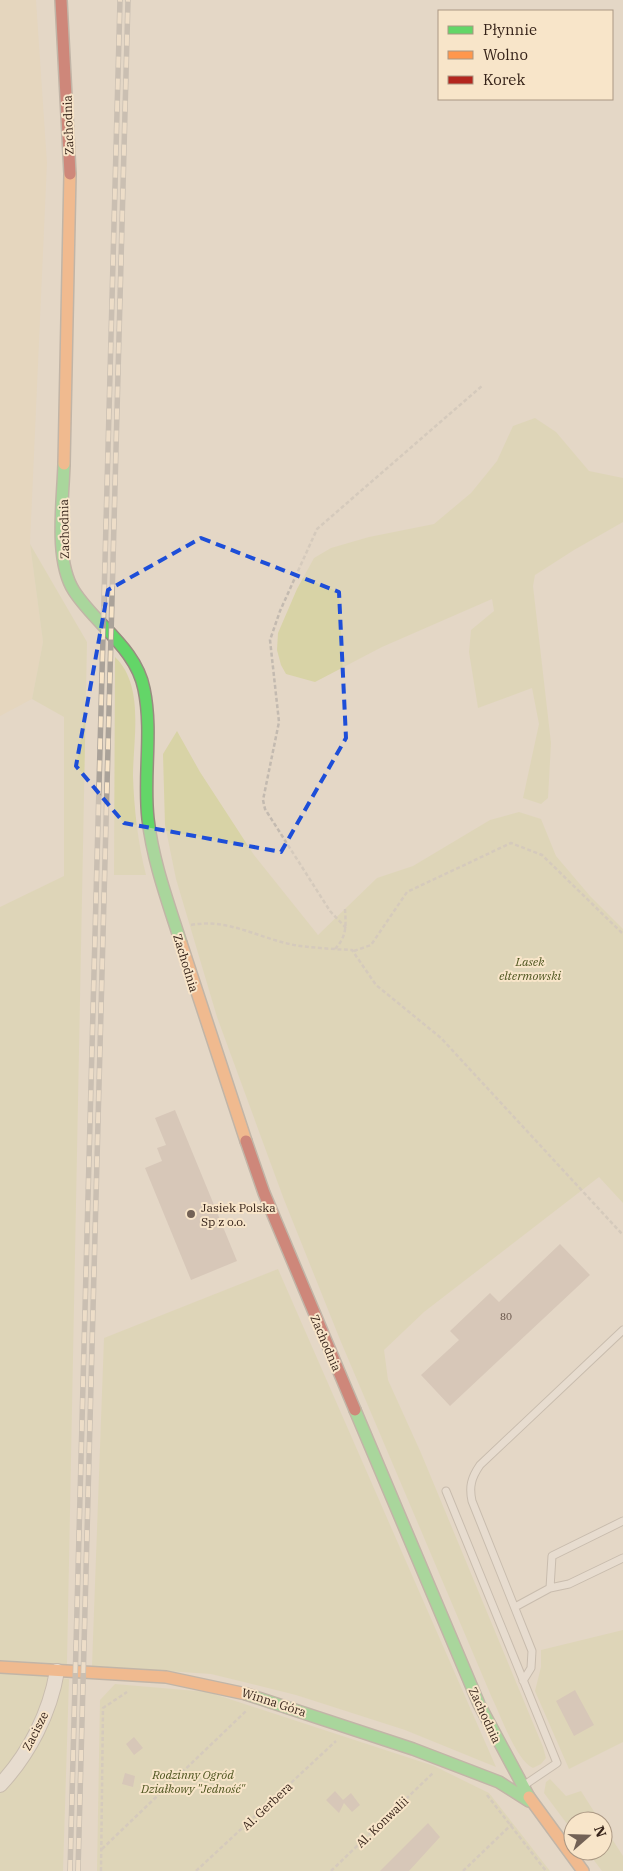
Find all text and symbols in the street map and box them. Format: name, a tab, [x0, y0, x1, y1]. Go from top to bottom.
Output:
legend	[438, 10, 613, 100]
text: Płynnie	[483, 20, 537, 39]
text: Wolno	[483, 45, 528, 64]
text: Korek	[483, 70, 525, 89]
street label: Zachodnia	[59, 94, 77, 155]
street label: Zachodnia	[56, 498, 72, 559]
street label: Zachodnia	[170, 932, 202, 994]
park label: Lasek eltermowski	[499, 954, 562, 983]
place label: Jasiek Polska Sp z o.o.	[201, 1200, 276, 1229]
marker: Jasiek Polska Sp z o.o.	[185, 1208, 197, 1220]
house number: 80	[500, 1310, 512, 1323]
street label: Zachodnia	[307, 1312, 345, 1374]
street label: Winna Góra	[240, 1684, 309, 1720]
street label: Zachodnia	[466, 1685, 505, 1746]
street label: Zacisze	[19, 1709, 51, 1753]
park label: Rodzinny Ogród Działkowy "Jedność"	[140, 1767, 246, 1796]
street label: Al. Gerbera	[239, 1778, 296, 1833]
street label: Al. Konwalii	[353, 1793, 412, 1851]
north arrow	[563, 1811, 613, 1861]
text: N	[590, 1823, 611, 1840]

